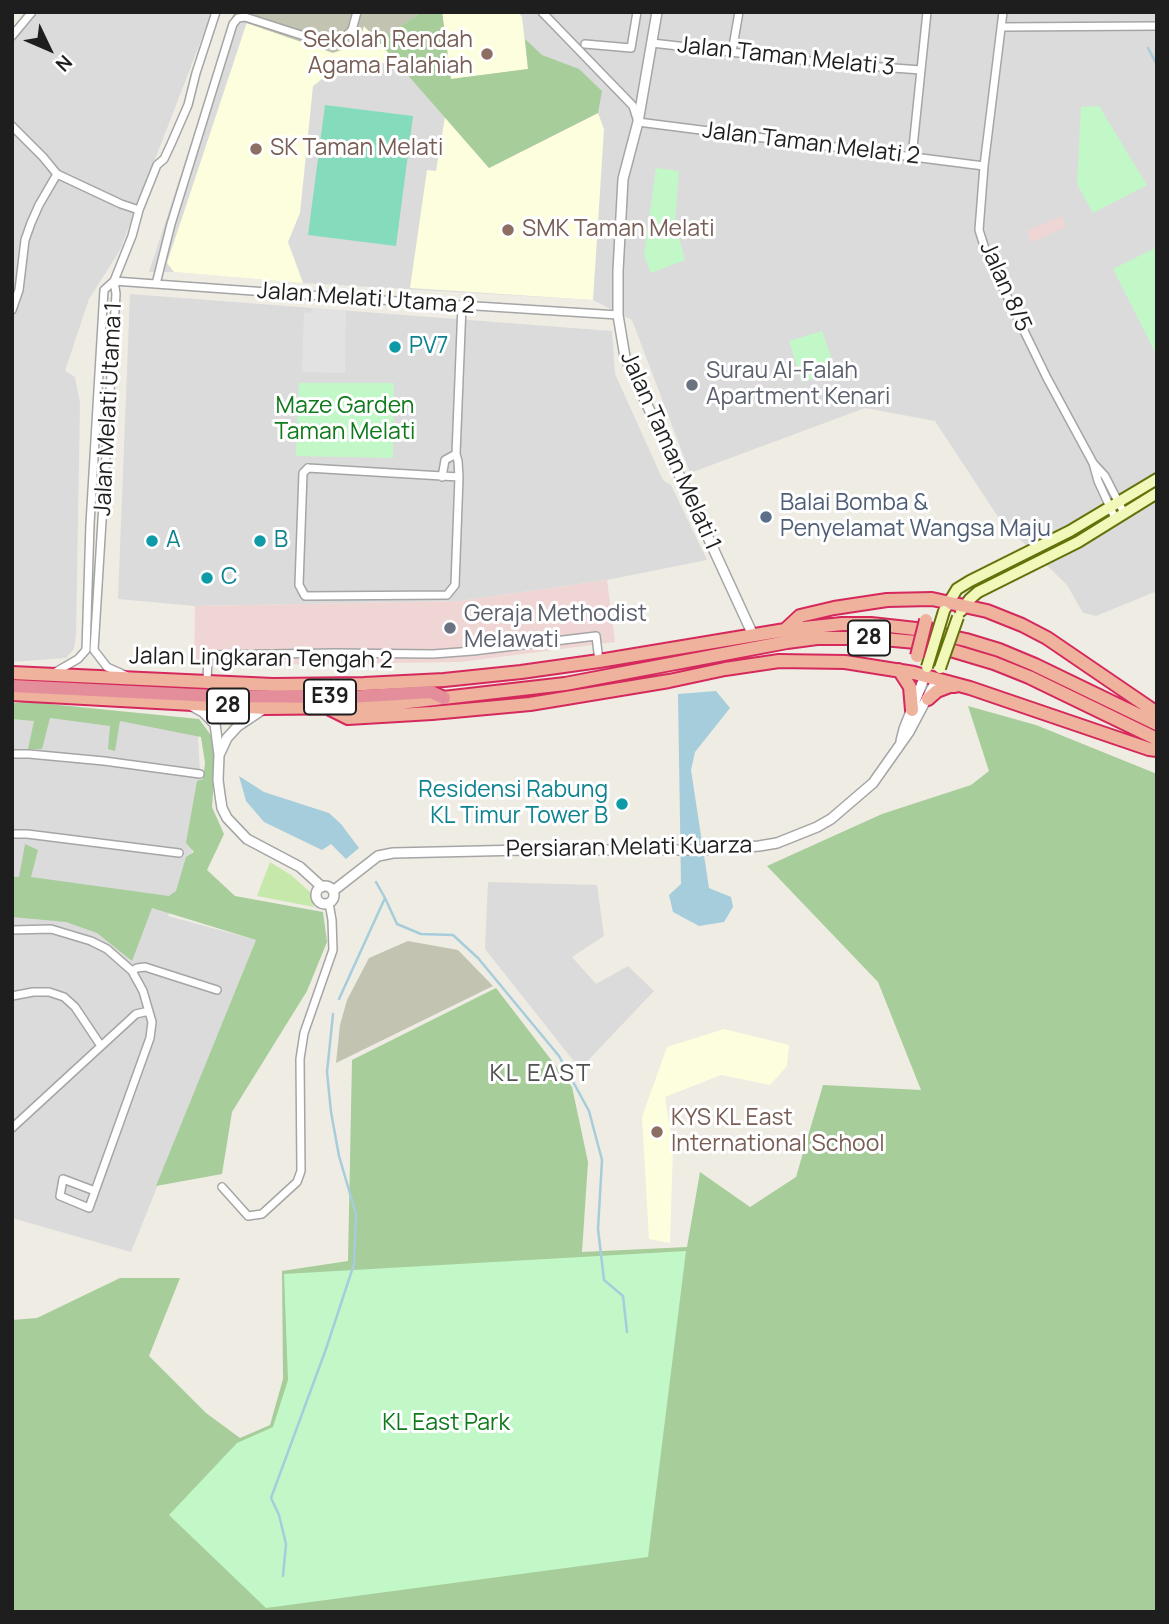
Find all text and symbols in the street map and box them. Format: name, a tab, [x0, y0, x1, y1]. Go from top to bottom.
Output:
north arrow	[14, 14, 84, 84]
place label: Sekolah Rendah Agama Falahiah	[303, 27, 473, 81]
street label: Jalan Taman Melati 3	[676, 32, 896, 82]
marker: Sekolah Rendah Agama Falahiah	[479, 46, 495, 62]
text: N	[50, 50, 78, 78]
street label: Jalan Taman Melati 2	[701, 117, 921, 171]
place label: SK Taman Melati	[270, 135, 443, 163]
marker: SK Taman Melati	[248, 141, 264, 157]
place label: SMK Taman Melati	[522, 216, 715, 244]
marker: SMK Taman Melati	[500, 222, 516, 238]
street label: Jalan 8/5	[973, 238, 1037, 336]
street label: Jalan Melati Utama 2	[256, 278, 476, 320]
street label: Jalan Melati Utama 1	[90, 301, 128, 517]
place label: PV7	[409, 333, 448, 361]
marker: PV7	[387, 339, 403, 355]
street label: Jalan Taman Melati 1	[614, 347, 726, 555]
place label: Surau Al-Falah Apartment Kenari	[706, 358, 890, 412]
marker: Surau Al-Falah Apartment Kenari	[684, 377, 700, 393]
park label: Maze Garden Taman Melati	[275, 393, 415, 447]
place label: Balai Bomba & Penyelamat Wangsa Maju	[780, 490, 1051, 544]
marker: Balai Bomba & Penyelamat Wangsa Maju	[758, 509, 774, 525]
place label: A	[166, 527, 181, 555]
place label: B	[274, 527, 288, 555]
marker: A	[144, 533, 160, 549]
marker: B	[252, 533, 268, 549]
place label: C	[221, 564, 237, 592]
marker: C	[199, 570, 215, 586]
place label: Geraja Methodist Melawati	[464, 601, 647, 655]
marker: Geraja Methodist Melawati	[442, 620, 458, 636]
road number: 28	[848, 620, 890, 656]
street label: Jalan Lingkaran Tengah 2	[129, 643, 393, 675]
road number: E39	[304, 680, 356, 714]
road number: 28	[207, 688, 249, 724]
place label: Residensi Rabung KL Timur Tower B	[418, 777, 608, 831]
marker: Residensi Rabung KL Timur Tower B	[614, 796, 630, 812]
street label: Persiaran Melati Kuarza	[506, 832, 752, 864]
district label: KL EAST	[490, 1060, 592, 1088]
place label: KYS KL East International School	[671, 1105, 885, 1159]
marker: KYS KL East International School	[649, 1124, 665, 1140]
park label: KL East Park	[382, 1410, 510, 1438]

